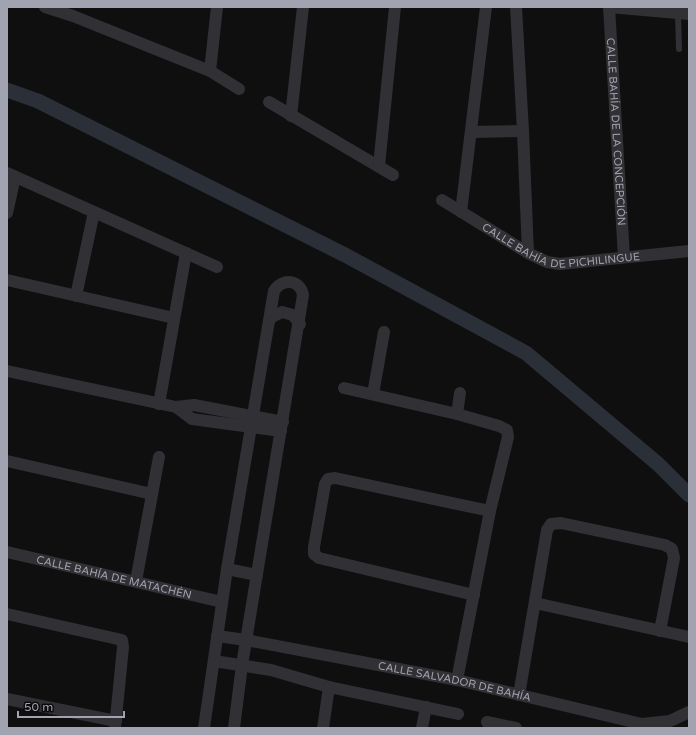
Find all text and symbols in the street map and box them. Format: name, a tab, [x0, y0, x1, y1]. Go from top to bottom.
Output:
street label: CALLE BAHÍA DE LA CONCEPCIÓN	[604, 37, 629, 226]
street label: CALLE BAHÍA DE PICHILINGUE	[480, 220, 640, 271]
street label: CALLE BAHÍA DE MATACHÉN	[35, 553, 193, 601]
street label: CALLE SALVADOR DE BAHÍA	[377, 659, 533, 704]
scale bar	[18, 693, 124, 719]
text: 50 m	[24, 700, 53, 714]

